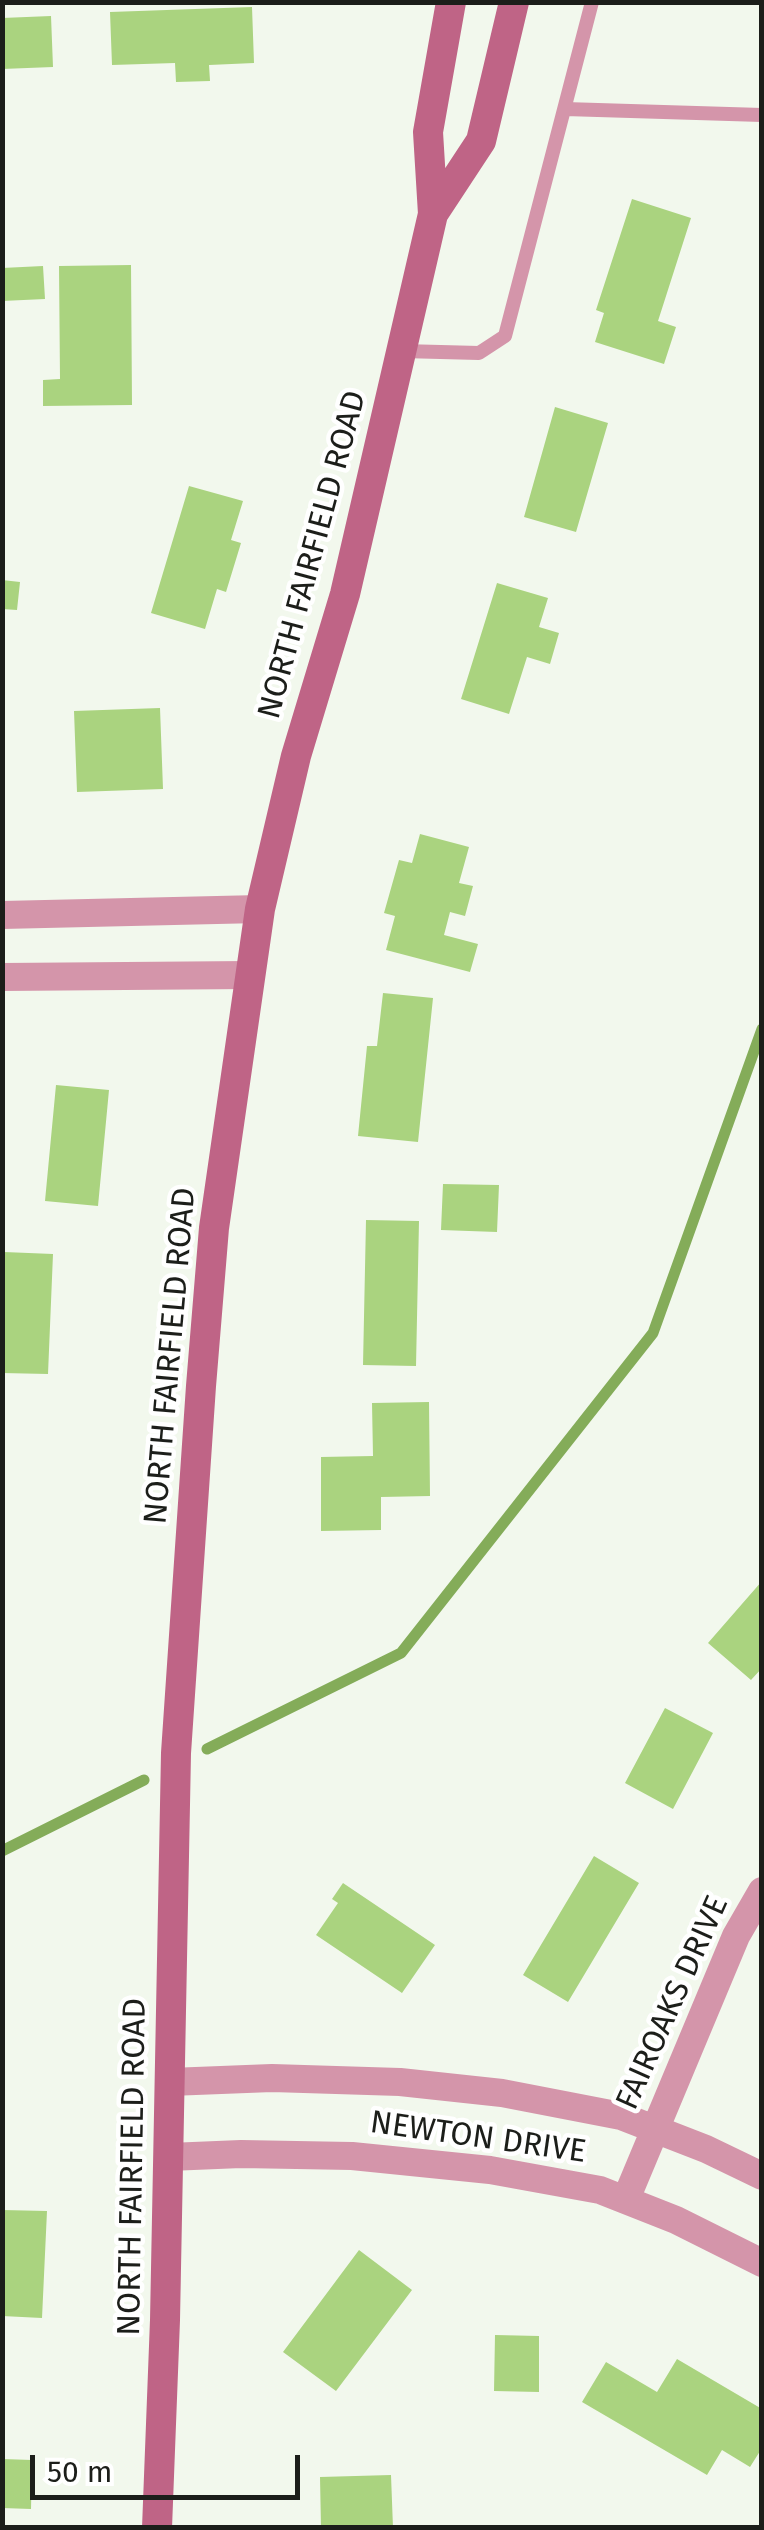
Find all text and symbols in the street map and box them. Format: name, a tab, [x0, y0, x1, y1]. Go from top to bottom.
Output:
street label: NORTH FAIRFIELD ROAD	[251, 387, 375, 723]
street label: NORTH FAIRFIELD ROAD	[137, 1186, 205, 1526]
street label: FAIROAKS DRIVE	[609, 1890, 737, 2116]
street label: NORTH FAIRFIELD ROAD	[111, 1998, 155, 2336]
street label: NEWTON DRIVE	[368, 2104, 588, 2172]
scale bar	[35, 2435, 305, 2497]
text: 50 m	[47, 2454, 112, 2490]

